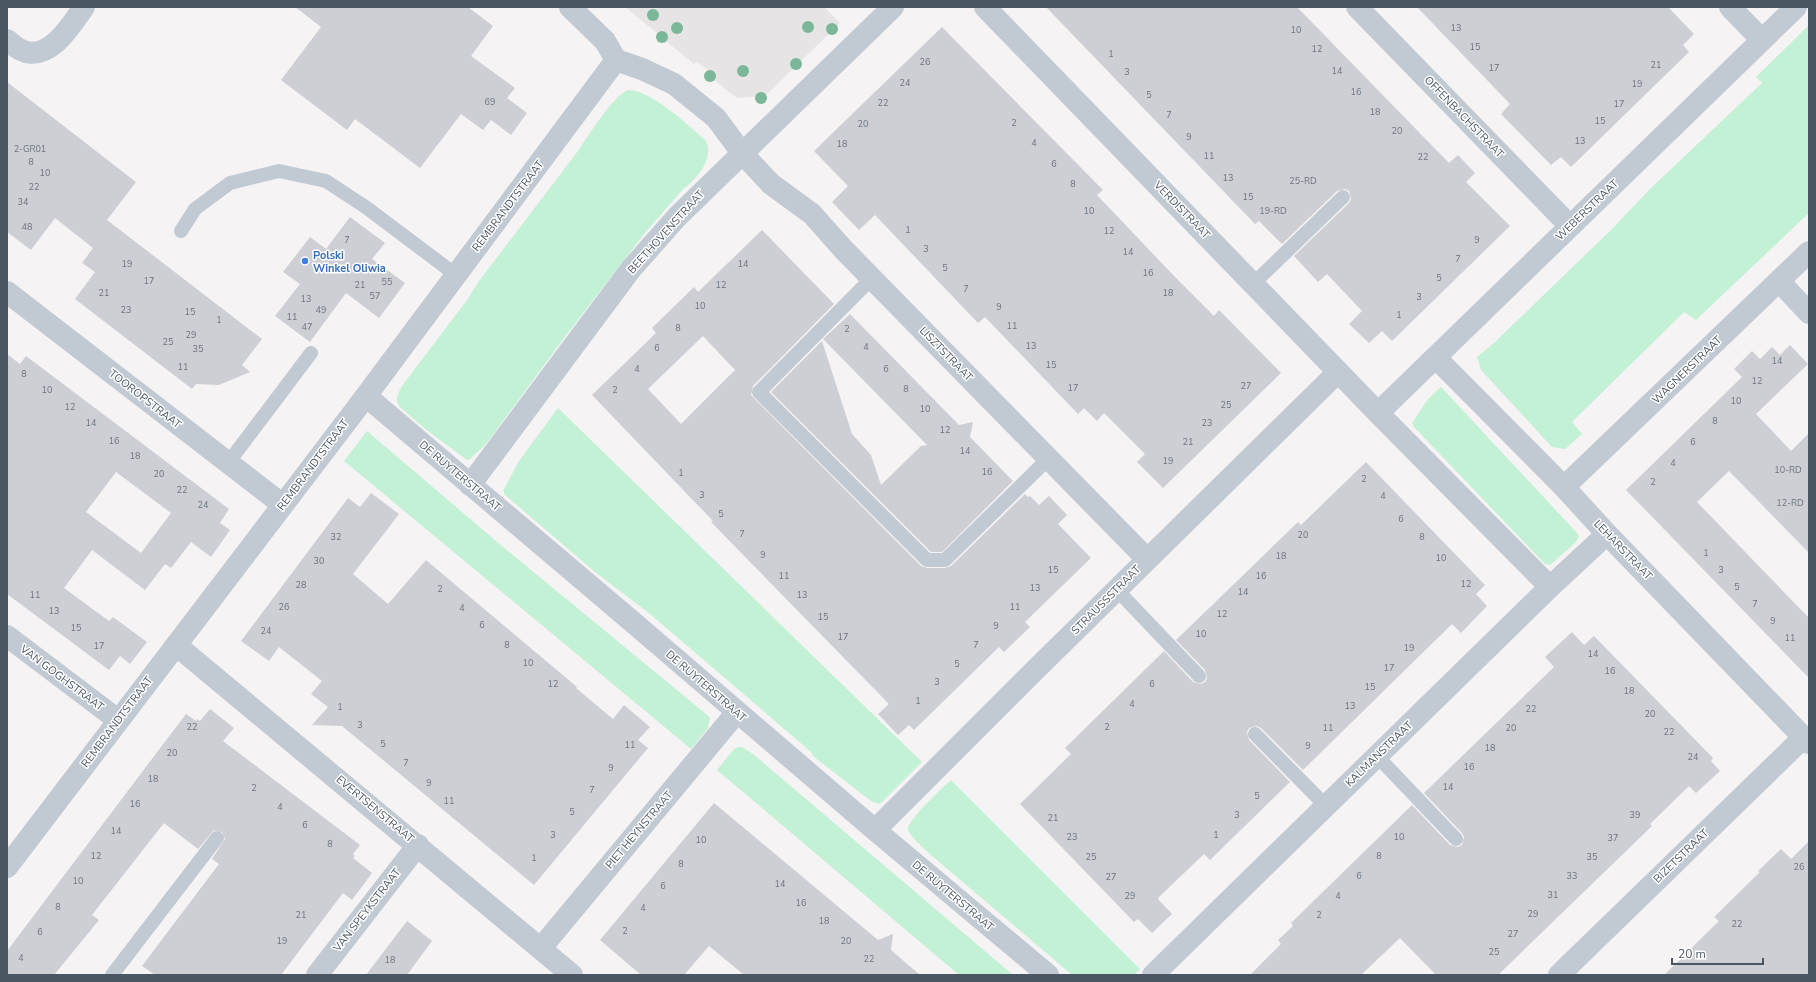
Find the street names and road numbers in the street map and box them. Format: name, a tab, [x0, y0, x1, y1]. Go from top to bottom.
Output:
street label: OFFENBACHSTRAAT	[1421, 73, 1507, 161]
street label: REMBRANDTSTRAAT	[469, 157, 547, 255]
street label: WEBERSTRAAT	[1552, 176, 1622, 244]
street label: VERDISTRAAT	[1150, 177, 1214, 242]
street label: BEETHOVENSTRAAT	[624, 187, 708, 277]
street label: LISZTSTRAAT	[916, 323, 976, 385]
street label: WAGNERSTRAAT	[1649, 333, 1725, 407]
street label: TOOROPSTRAAT	[106, 366, 185, 432]
street label: REMBRANDTSTRAAT	[274, 416, 352, 514]
street label: DE RUYTERSTRAAT	[416, 437, 504, 515]
street label: LEHARSTRAAT	[1590, 517, 1656, 584]
street label: STRAUSSSTRAAT	[1068, 562, 1144, 638]
street label: VAN GOGHSTRAAT	[16, 641, 107, 715]
street label: DE RUYTERSTRAAT	[663, 647, 750, 725]
street label: REMBRANDTSTRAAT	[78, 673, 156, 771]
street label: KALMANSTRAAT	[1342, 718, 1416, 790]
street label: EVERTSENSTRAAT	[333, 772, 417, 846]
street label: PIET HEYNSTRAAT	[602, 788, 676, 872]
street label: BIZETSTRAAT	[1650, 825, 1712, 886]
street label: DE RUYTERSTRAAT	[909, 857, 997, 935]
street label: VAN SPEYKSTRAAT	[329, 865, 404, 955]

